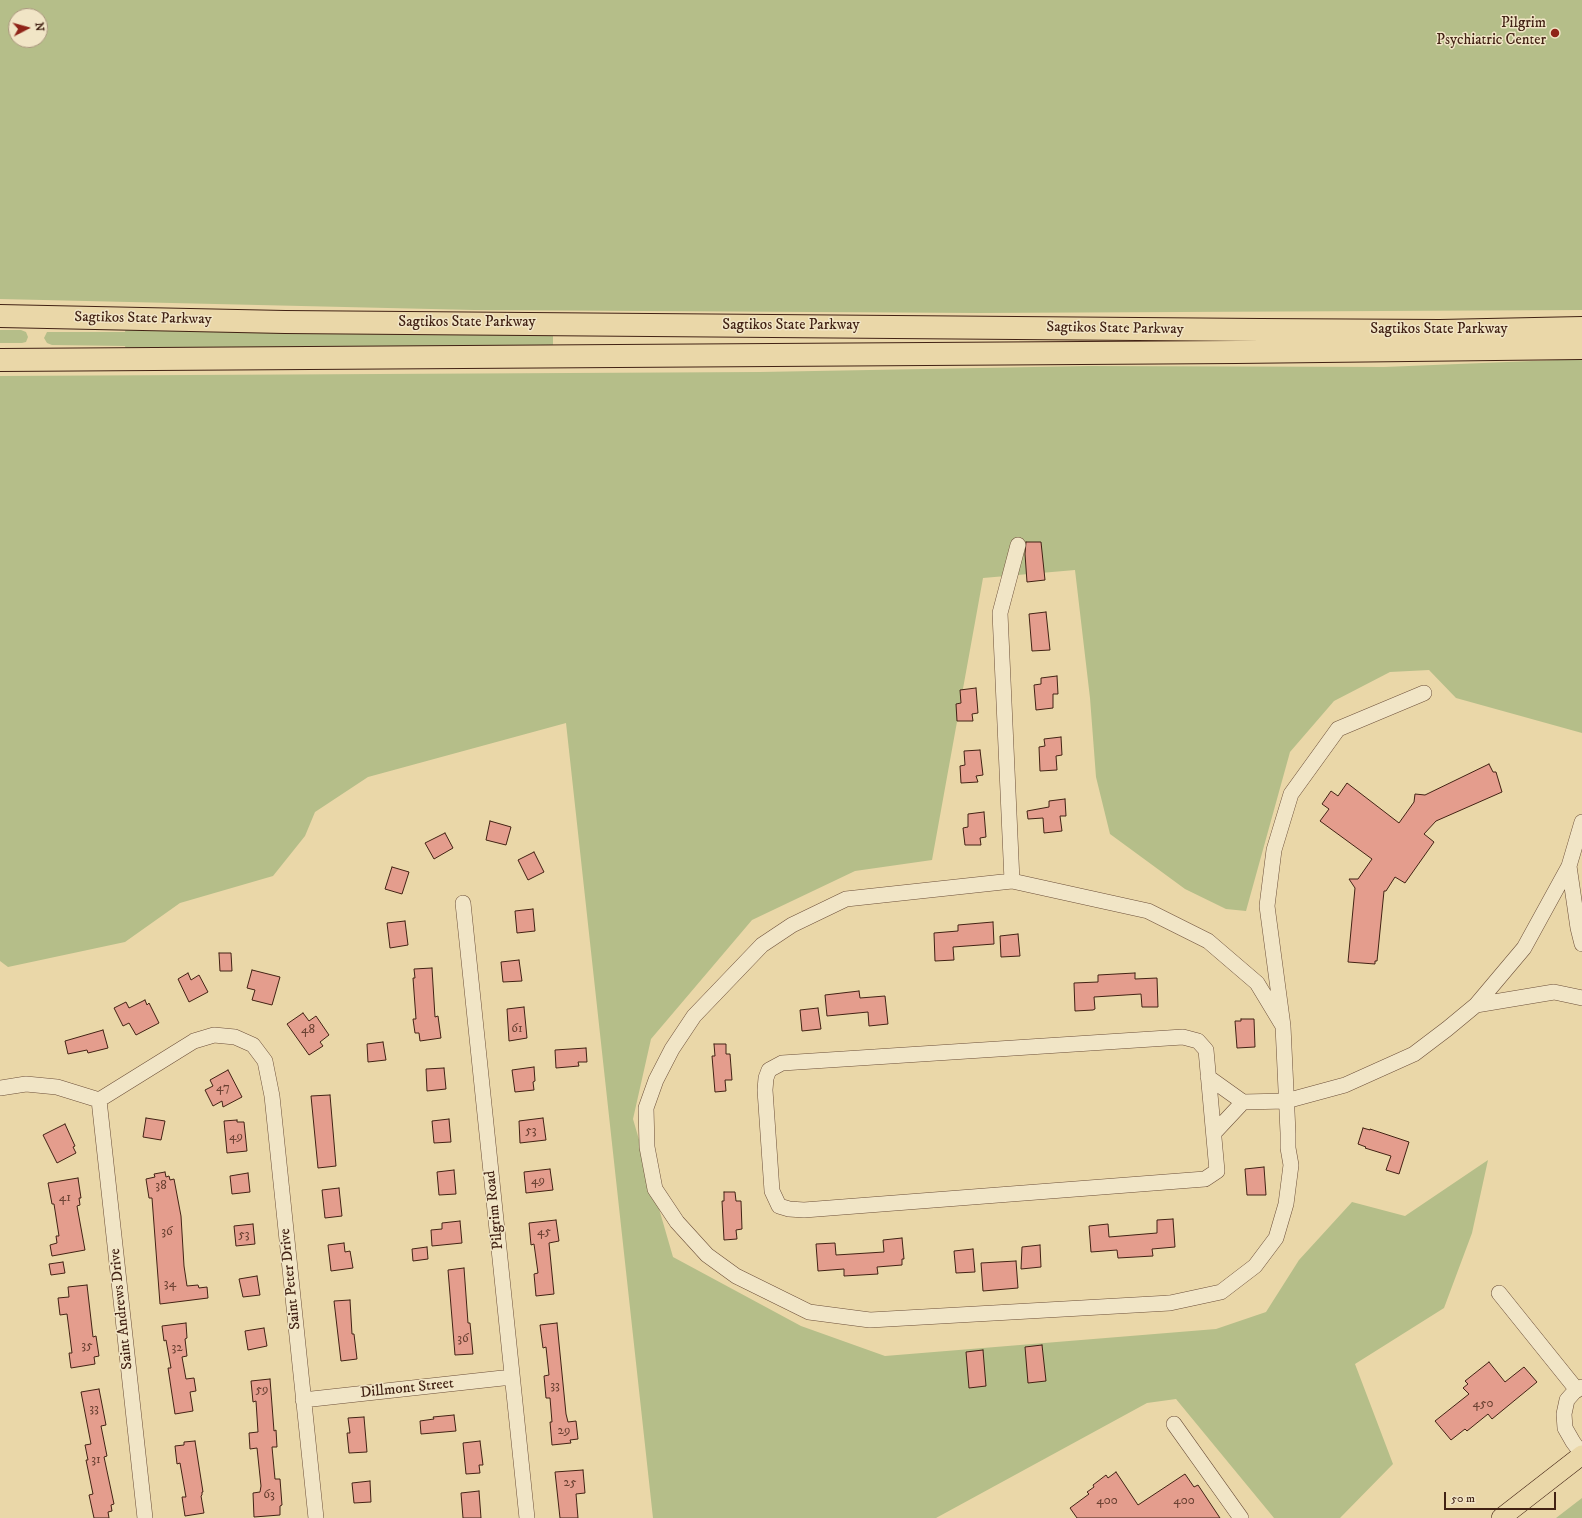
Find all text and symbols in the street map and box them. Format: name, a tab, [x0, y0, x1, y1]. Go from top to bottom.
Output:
north arrow	[8, 8, 48, 48]
place label: Pilgrim Psychiatric Center	[1436, 15, 1546, 50]
text: N	[32, 22, 46, 32]
marker: Pilgrim Psychiatric Center	[1549, 27, 1561, 39]
street label: Sagtikos State Parkway	[74, 309, 212, 329]
street label: Sagtikos State Parkway	[398, 314, 536, 332]
street label: Sagtikos State Parkway	[722, 317, 860, 335]
street label: Sagtikos State Parkway	[1046, 319, 1184, 339]
street label: Sagtikos State Parkway	[1370, 321, 1508, 339]
house number: 61	[511, 1021, 523, 1037]
house number: 48	[301, 1022, 315, 1038]
house number: 47	[216, 1080, 230, 1096]
house number: 53	[525, 1123, 537, 1139]
house number: 49	[229, 1129, 243, 1145]
street label: Pilgrim Road	[482, 1170, 508, 1250]
house number: 49	[531, 1173, 545, 1189]
house number: 38	[155, 1178, 167, 1194]
house number: 41	[59, 1190, 71, 1206]
house number: 36	[161, 1224, 173, 1240]
house number: 45	[537, 1224, 551, 1240]
house number: 53	[238, 1227, 250, 1243]
street label: Saint Peter Drive	[277, 1227, 305, 1331]
street label: Saint Andrews Drive	[107, 1248, 137, 1370]
house number: 34	[164, 1276, 176, 1292]
house number: 36	[457, 1331, 469, 1347]
house number: 35	[81, 1338, 93, 1354]
house number: 32	[171, 1340, 183, 1356]
street label: Dillmont Street	[359, 1375, 455, 1403]
house number: 33	[550, 1378, 560, 1394]
house number: 59	[256, 1382, 268, 1398]
house number: 450	[1473, 1396, 1493, 1412]
house number: 33	[89, 1401, 99, 1417]
house number: 29	[558, 1423, 570, 1439]
house number: 31	[91, 1452, 101, 1468]
house number: 25	[564, 1475, 576, 1491]
scale bar	[1446, 1484, 1558, 1510]
house number: 63	[263, 1487, 275, 1503]
text: 50 m	[1451, 1491, 1475, 1506]
house number: 400	[1096, 1493, 1118, 1509]
house number: 400	[1173, 1493, 1195, 1509]

